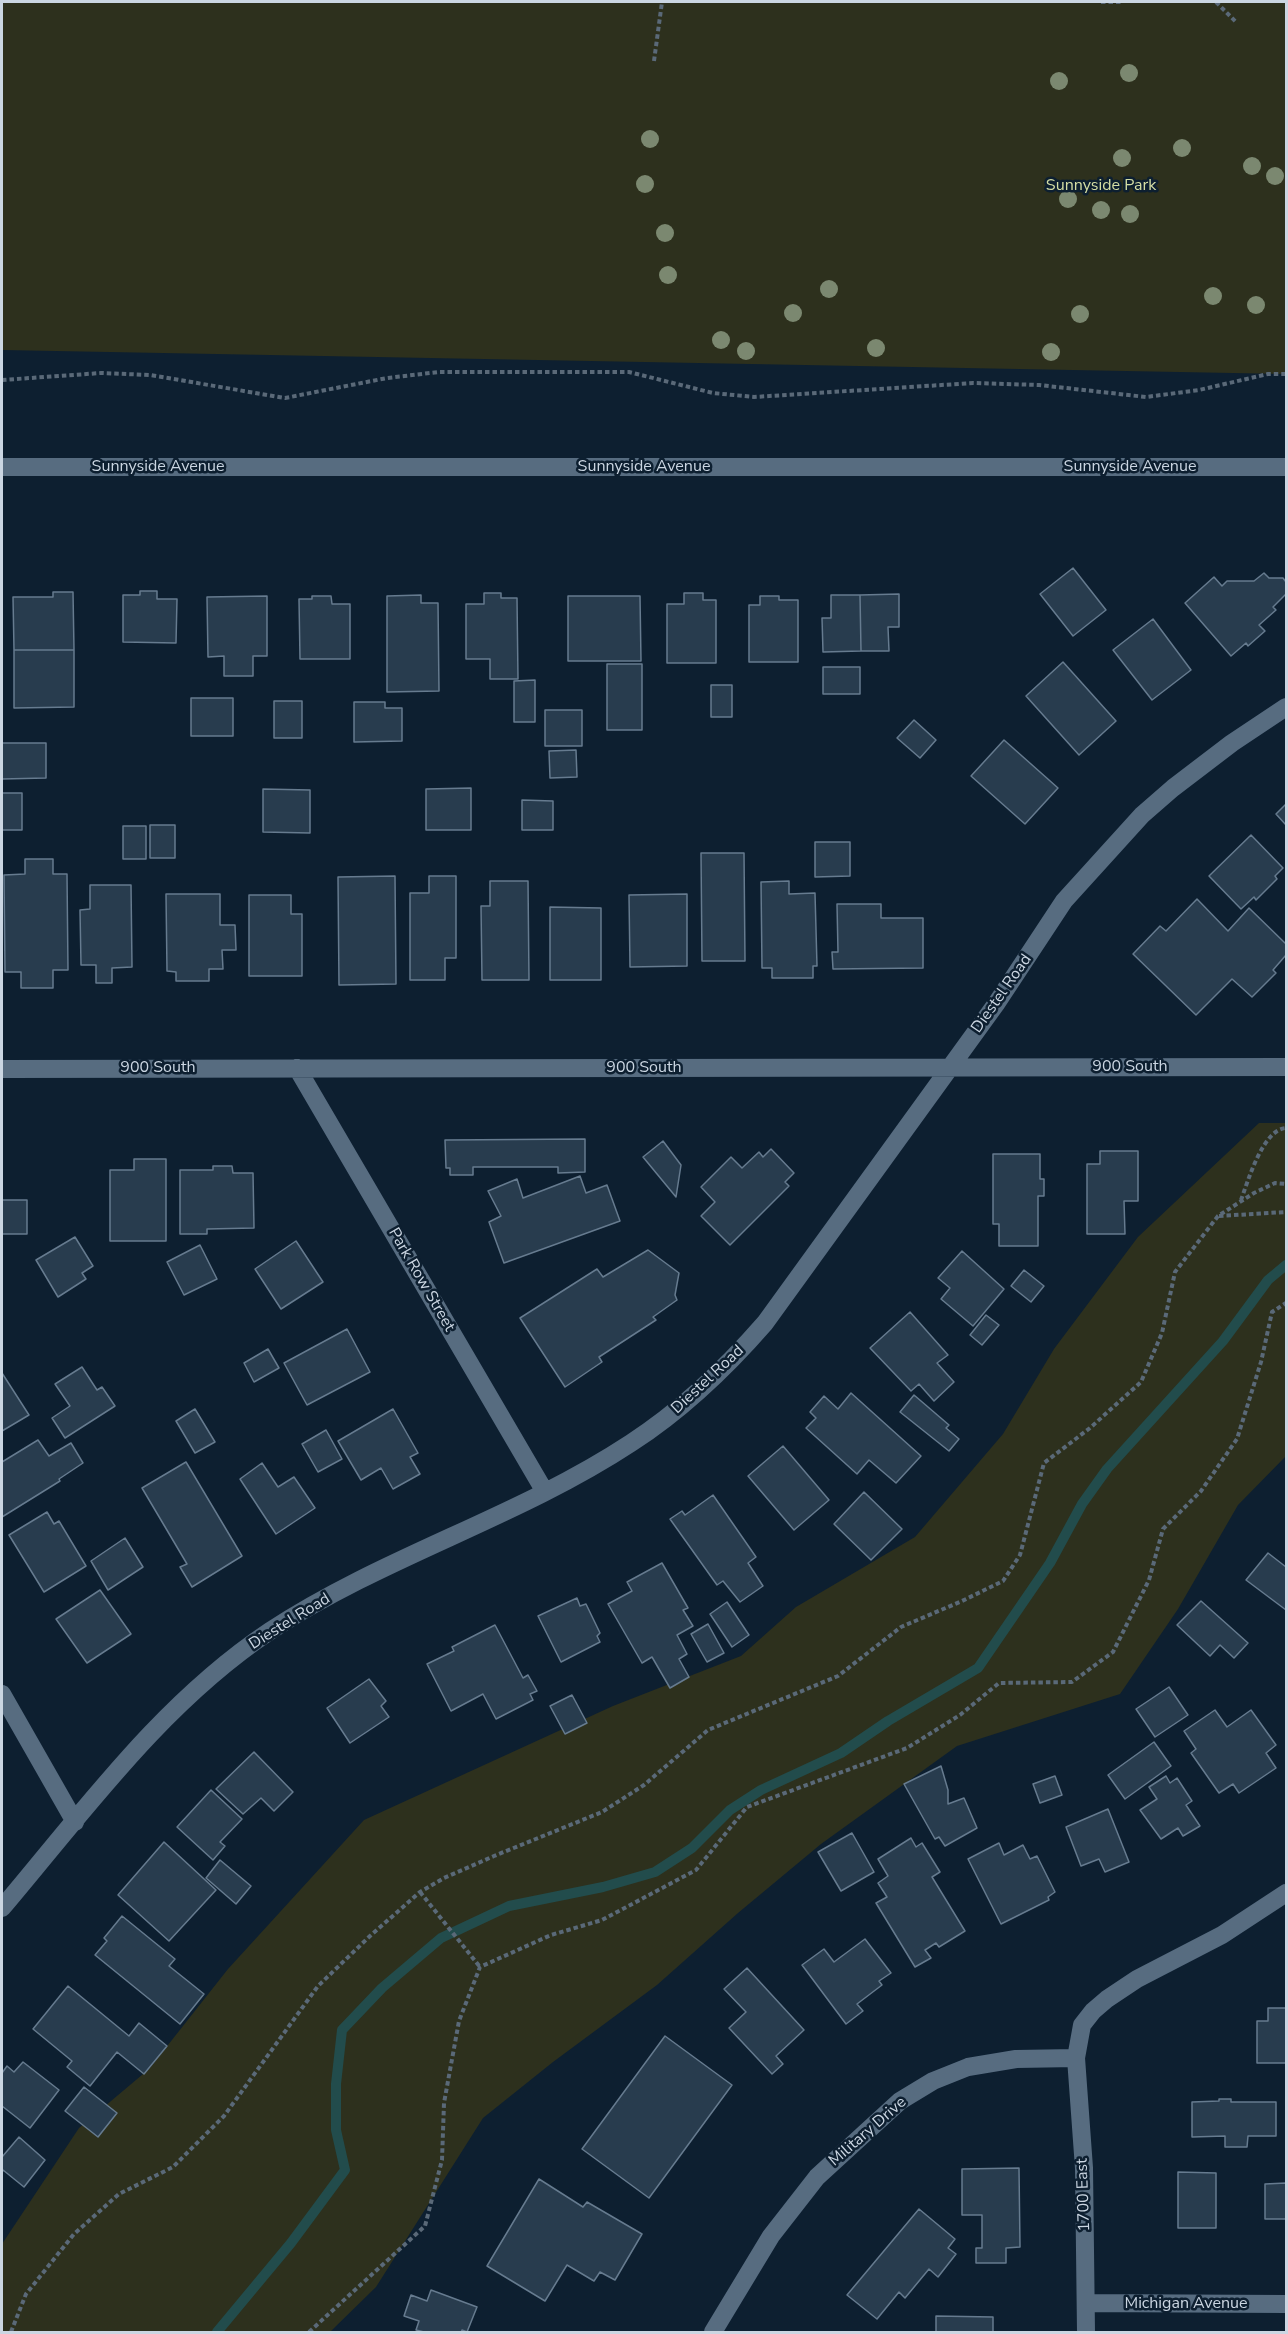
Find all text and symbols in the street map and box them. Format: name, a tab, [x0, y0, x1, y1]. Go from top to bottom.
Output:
park label: Sunnyside Park	[1046, 176, 1156, 196]
street label: Sunnyside Avenue	[92, 457, 224, 477]
street label: Sunnyside Avenue	[578, 457, 710, 477]
street label: Sunnyside Avenue	[1064, 457, 1196, 477]
street label: Diestel Road	[968, 951, 1036, 1037]
street label: 900 South	[1092, 1057, 1168, 1077]
street label: 900 South	[120, 1058, 196, 1078]
street label: 900 South	[606, 1058, 682, 1078]
street label: Park Row Street	[384, 1225, 458, 1335]
street label: Diestel Road	[668, 1342, 748, 1418]
street label: Diestel Road	[246, 1590, 334, 1654]
street label: Military Drive	[825, 2093, 911, 2171]
street label: 1700 East	[1073, 2158, 1095, 2232]
street label: Michigan Avenue	[1124, 2294, 1248, 2314]

